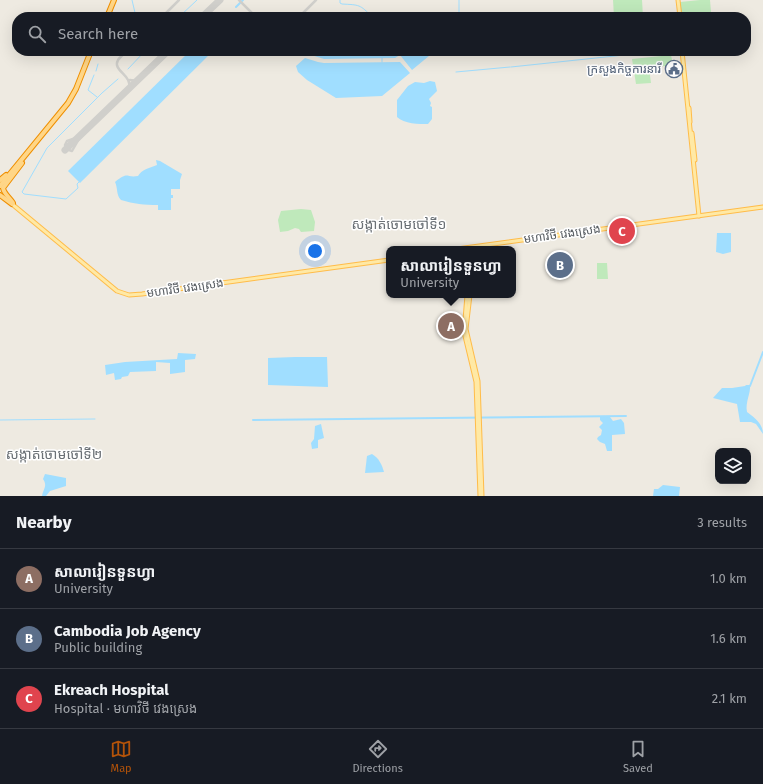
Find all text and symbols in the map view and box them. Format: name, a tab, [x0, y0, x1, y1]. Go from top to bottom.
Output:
search box	[12, 12, 751, 56]
icon: search	[26, 23, 48, 45]
text: Search here	[58, 25, 138, 43]
public building icon: ក្រសួងកិច្ចការនារី	[664, 59, 684, 79]
place label: ក្រសួងកិច្ចការនារី	[587, 62, 662, 76]
district label: សង្កាត់ចោមចៅទី១	[352, 216, 446, 233]
pin: C	[609, 216, 635, 246]
street label: មហាវិថី វេងស្រេង	[523, 221, 601, 246]
your location	[305, 241, 325, 261]
popup	[386, 246, 516, 298]
pin: B	[547, 250, 573, 280]
text: សាលារៀនទួនហ្វា	[400, 257, 502, 275]
street label: មហាវិថី វេងស្រេង	[146, 275, 224, 300]
text: University	[400, 275, 459, 290]
pin: A	[438, 311, 464, 341]
district label: សង្កាត់ចោមចៅទី២	[6, 446, 102, 463]
map controls	[715, 448, 751, 484]
button: layers	[715, 448, 751, 484]
text: Nearby	[16, 512, 71, 533]
text: 3 results	[697, 515, 747, 530]
text: សាលារៀនទួនហ្វា	[54, 563, 155, 581]
text: A	[25, 571, 33, 586]
text: 1.0 km	[710, 571, 747, 586]
text: University	[54, 581, 113, 596]
text: Cambodia Job Agency	[54, 622, 201, 640]
text: B	[25, 631, 33, 646]
text: 1.6 km	[710, 631, 747, 646]
text: Public building	[54, 640, 142, 655]
text: Ekreach Hospital	[54, 681, 169, 699]
text: C	[25, 691, 33, 706]
text: 2.1 km	[712, 691, 747, 706]
text: Hospital · មហាវិថី វេងស្រេង	[54, 701, 197, 716]
tab: Map	[110, 738, 132, 775]
tab: Directions	[352, 738, 403, 775]
tab: Saved	[623, 738, 653, 775]

